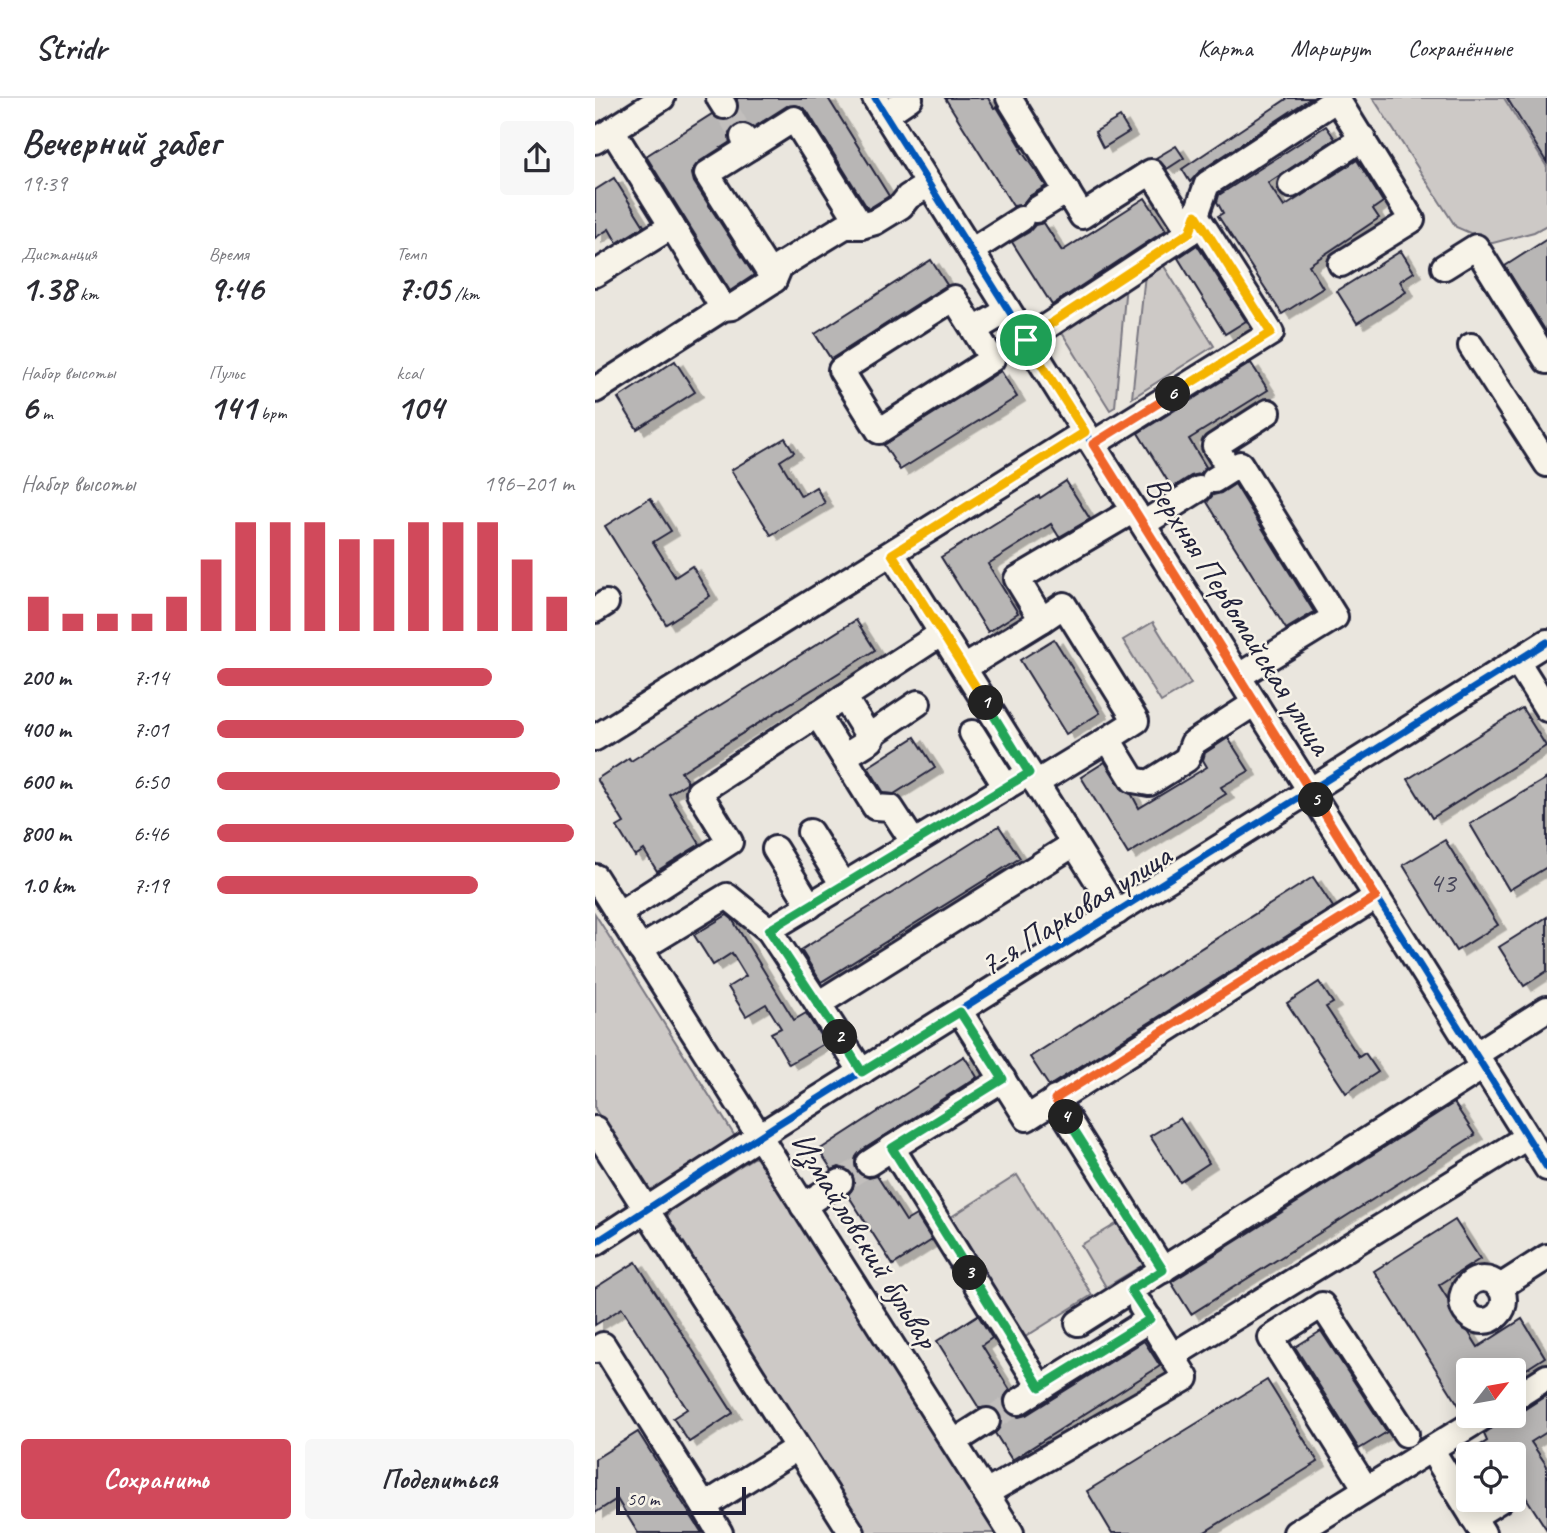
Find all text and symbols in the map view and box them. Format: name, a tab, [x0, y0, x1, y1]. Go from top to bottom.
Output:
text: Stridr	[35, 27, 106, 69]
text: Карта	[1198, 33, 1253, 63]
text: Маршрут	[1291, 33, 1370, 63]
text: Сохранённые	[1408, 33, 1512, 63]
text: Вечерний забег	[21, 119, 220, 166]
button: share	[500, 121, 574, 195]
text: 19:39	[21, 169, 67, 198]
text: Дистанция	[21, 242, 97, 266]
text: Время	[209, 242, 249, 266]
text: Темп	[396, 242, 427, 266]
text: 1.38	[21, 266, 75, 311]
text: 9:46	[209, 266, 263, 311]
text: 7:05	[396, 266, 450, 311]
text: km	[75, 282, 98, 306]
text: /km	[450, 282, 479, 306]
pin	[996, 310, 1056, 370]
icon: arrive	[1007, 321, 1045, 359]
text: Набор высоты	[21, 361, 115, 385]
text: Пульс	[209, 361, 245, 385]
text: kcal	[396, 361, 421, 385]
pin: 6	[1155, 376, 1191, 412]
text: 6	[1168, 381, 1177, 405]
text: 6	[21, 385, 38, 430]
text: 141	[209, 385, 256, 430]
text: 104	[396, 385, 444, 430]
text: m	[38, 401, 53, 425]
text: bpm	[256, 401, 287, 425]
street label: Верхняя Первомайская улица	[1136, 468, 1343, 764]
text: Набор высоты	[21, 469, 135, 498]
text: 196–201 m	[483, 469, 574, 498]
text: 200 m	[21, 663, 71, 692]
text: 7:14	[133, 663, 169, 692]
pin: 1	[969, 686, 1003, 720]
text: 1	[981, 690, 990, 714]
text: 400 m	[21, 715, 71, 744]
text: 7:01	[133, 715, 169, 744]
text: 600 m	[21, 767, 71, 796]
text: 6:50	[133, 767, 169, 796]
pin: 5	[1299, 782, 1333, 818]
text: 5	[1311, 787, 1320, 811]
text: 800 m	[21, 819, 71, 848]
text: 6:46	[133, 819, 169, 848]
street label: 7-я Парковая улица	[971, 833, 1180, 986]
house number: 43	[1429, 863, 1458, 901]
text: 1.0 km	[21, 871, 75, 900]
text: 7:19	[133, 871, 169, 900]
pin: 2	[823, 1020, 857, 1054]
text: 2	[835, 1024, 844, 1048]
pin: 4	[1049, 1100, 1084, 1134]
text: 4	[1061, 1104, 1070, 1128]
street label: Измайловский бульвар	[782, 1124, 950, 1358]
pin: 3	[953, 1256, 987, 1290]
text: 3	[965, 1260, 974, 1284]
north arrow	[1456, 1358, 1526, 1428]
map controls	[1456, 1358, 1526, 1512]
button: Сохранить	[21, 1439, 291, 1519]
button: Поделиться	[305, 1439, 574, 1519]
button: locate	[1456, 1442, 1526, 1512]
scale bar	[616, 1484, 745, 1516]
text: 50 m	[627, 1487, 659, 1511]

